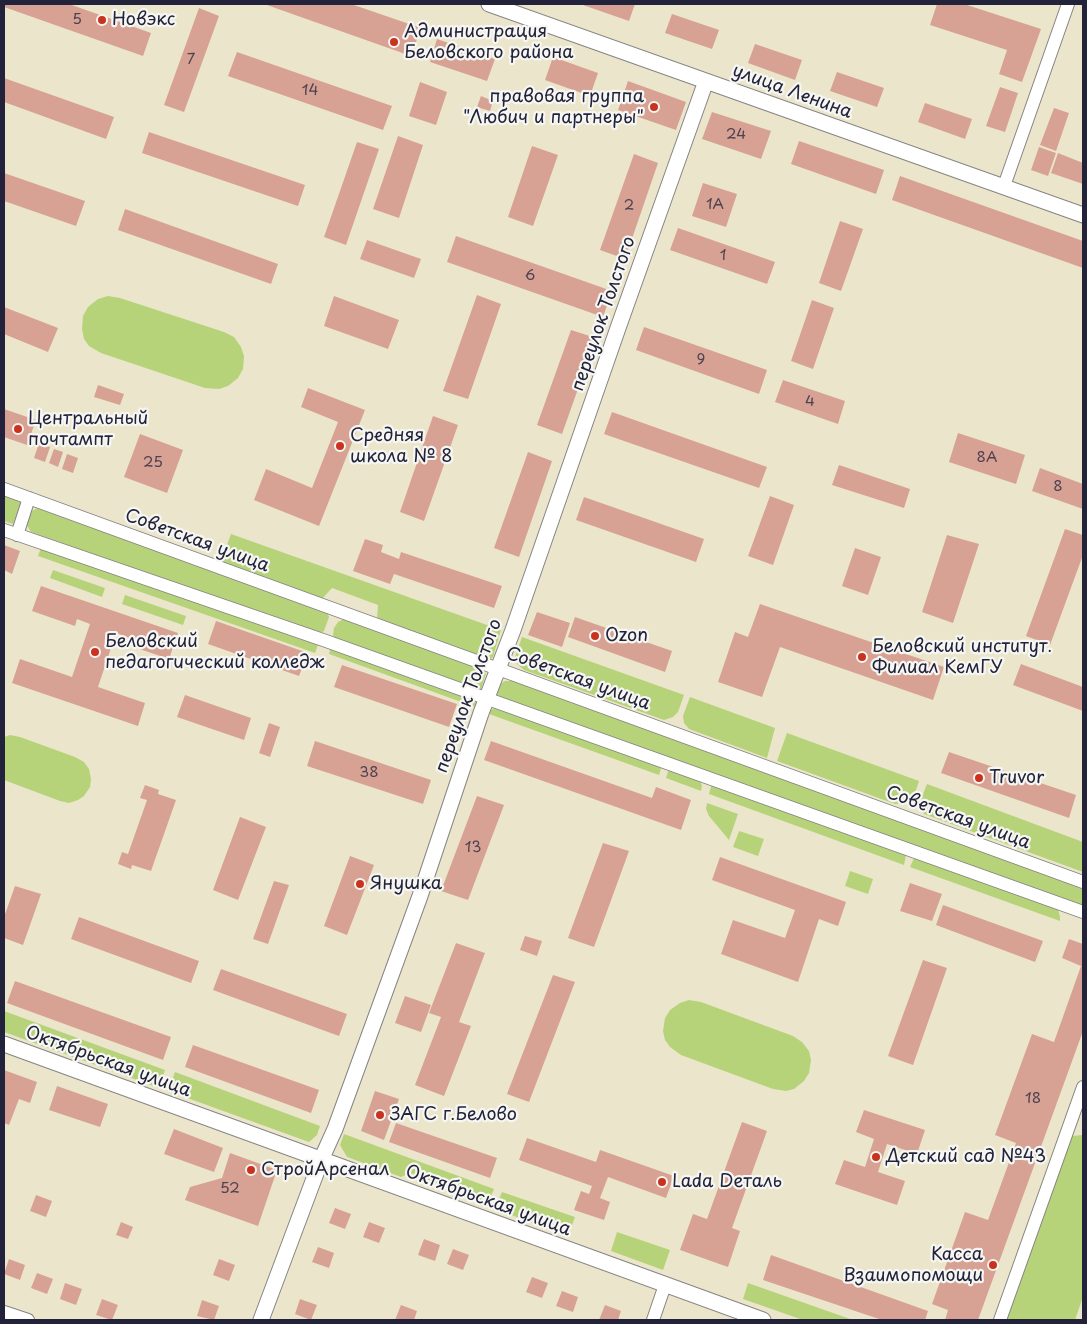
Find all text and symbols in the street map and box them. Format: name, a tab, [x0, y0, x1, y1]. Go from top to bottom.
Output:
place label: Новэкс	[112, 9, 175, 31]
house number: 5	[72, 11, 82, 29]
marker: Новэкс	[96, 14, 108, 26]
place label: Администрация Беловского района	[404, 21, 574, 64]
marker: Администрация Беловского района	[388, 36, 400, 48]
house number: 7	[187, 51, 195, 69]
street label: улица Ленина	[729, 60, 855, 124]
house number: 14	[302, 82, 318, 100]
place label: правовая группа "Любич и партнеры"	[463, 86, 644, 128]
marker: правовая группа "Любич и партнеры"	[648, 101, 660, 113]
house number: 24	[726, 126, 746, 144]
house number: 1А	[706, 196, 724, 214]
house number: 2	[624, 197, 634, 215]
street label: переулок Толстого	[567, 234, 641, 394]
house number: 1	[720, 247, 726, 265]
house number: 6	[525, 267, 535, 285]
house number: 9	[697, 351, 705, 369]
house number: 4	[805, 393, 815, 411]
place label: Центральный почтампт	[28, 408, 148, 450]
marker: Центральный почтампт	[12, 423, 24, 435]
place label: Средняя школа № 8	[350, 425, 453, 468]
marker: Средняя школа № 8	[334, 440, 346, 452]
house number: 8А	[977, 449, 997, 467]
house number: 25	[143, 454, 163, 472]
house number: 8	[1053, 478, 1063, 496]
street label: Советская улица	[122, 505, 272, 577]
street label: переулок Толстого	[431, 616, 507, 776]
place label: Ozon	[605, 625, 648, 647]
marker: Ozon	[589, 630, 601, 642]
place label: Беловский педагогический колледж	[105, 631, 325, 674]
place label: Беловский институт. Филиал КемГУ	[872, 636, 1052, 679]
street label: Советская улица	[503, 643, 653, 715]
marker: Беловский педагогический колледж	[89, 646, 101, 658]
marker: Беловский институт. Филиал КемГУ	[856, 651, 868, 663]
house number: 38	[359, 764, 379, 782]
place label: Truvor	[989, 767, 1044, 789]
marker: Truvor	[973, 772, 985, 784]
street label: Советская улица	[883, 782, 1033, 854]
house number: 13	[465, 839, 481, 857]
place label: Янушка	[370, 873, 442, 895]
marker: Янушка	[354, 878, 366, 890]
street label: Октябрьская улица	[22, 1022, 194, 1102]
house number: 18	[1025, 1090, 1041, 1108]
place label: ЗАГС г.Белово	[390, 1104, 517, 1126]
marker: ЗАГС г.Белово	[374, 1109, 386, 1121]
place label: Детский сад №43	[886, 1146, 1046, 1168]
marker: Детский сад №43	[870, 1151, 882, 1163]
place label: СтройАрсенал	[261, 1159, 389, 1181]
street label: Октябрьская улица	[402, 1161, 574, 1241]
marker: СтройАрсенал	[245, 1164, 257, 1176]
place label: Lada Dеталь	[672, 1171, 782, 1193]
marker: Lada Dеталь	[656, 1176, 668, 1188]
house number: 52	[220, 1180, 240, 1198]
place label: Касса Взаимопомощи	[843, 1244, 983, 1286]
marker: Касса Взаимопомощи	[987, 1259, 999, 1271]

